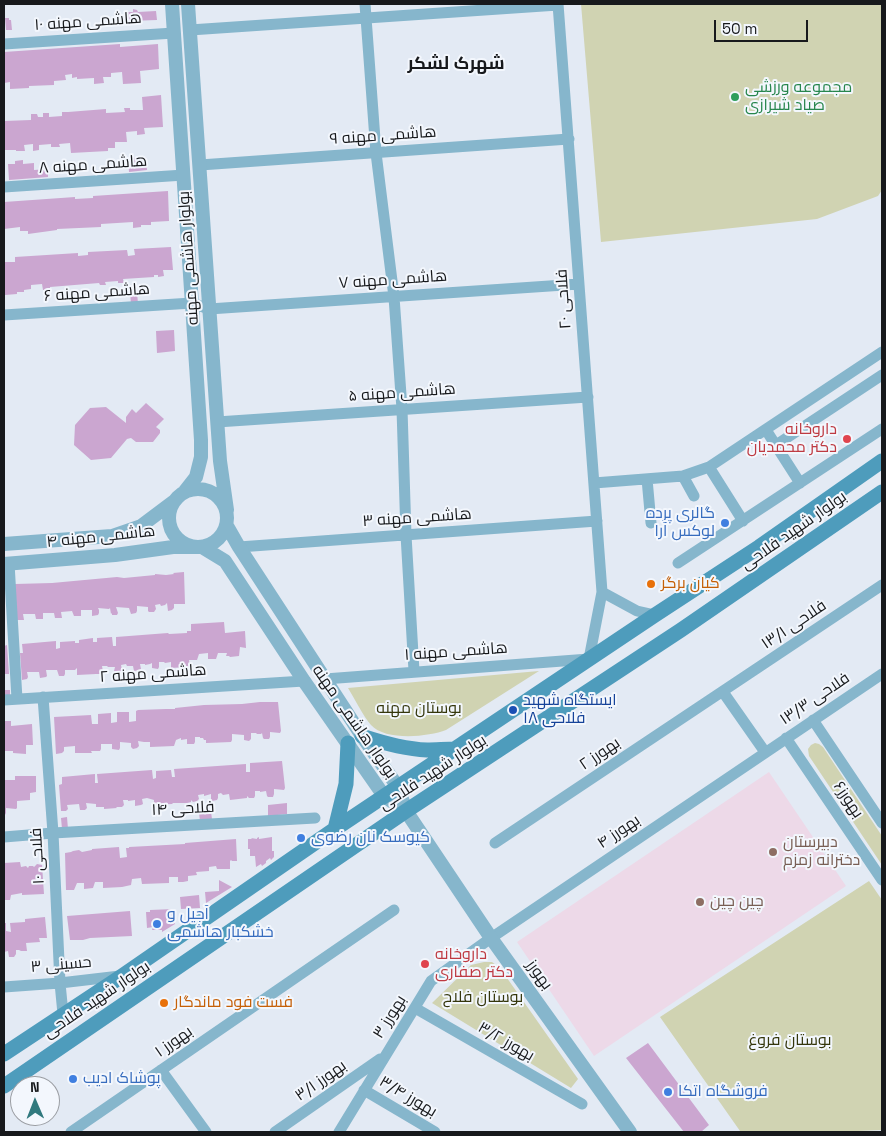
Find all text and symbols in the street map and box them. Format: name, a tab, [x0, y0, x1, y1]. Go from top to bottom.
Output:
street label: هاشمی مهنه ۱۰	[34, 9, 142, 35]
scale bar	[716, 10, 810, 42]
text: 50 m	[722, 19, 757, 38]
district label: شهرک لشکر	[407, 53, 505, 75]
place label: مجموعه ورزشی صیاد شیرازی	[745, 78, 852, 116]
marker: مجموعه ورزشی صیاد شیرازی	[729, 91, 741, 103]
street label: هاشمی مهنه ۹	[329, 123, 437, 149]
street label: هاشمی مهنه ۸	[38, 152, 148, 178]
street label: بولوار هاشمی مهنه	[175, 190, 203, 326]
street label: هاشمی مهنه ۷	[338, 267, 448, 293]
street label: فلاحی ۲۰	[552, 268, 576, 330]
street label: هاشمی مهنه ۶	[43, 280, 151, 306]
street label: هاشمی مهنه ۵	[348, 380, 456, 406]
place label: داروخانه دکتر محمدیان	[747, 420, 837, 458]
marker: داروخانه دکتر محمدیان	[841, 433, 853, 445]
street label: بولوار شهید فلاحی	[738, 487, 850, 575]
place label: گالری پرده لوکس آرا	[646, 504, 715, 542]
street label: هاشمی مهنه ۳	[362, 505, 472, 531]
marker: گالری پرده لوکس آرا	[719, 517, 731, 529]
street label: هاشمی مهنه ۴	[46, 522, 156, 552]
place label: کیان برگر	[661, 574, 720, 594]
marker: کیان برگر	[645, 578, 657, 590]
street label: فلاحی ۱۳/۱	[758, 596, 830, 654]
street label: هاشمی مهنه ۱	[404, 639, 508, 665]
street label: هاشمی مهنه ۲	[99, 661, 207, 687]
street label: بولوار هاشمی مهنه	[308, 661, 400, 783]
street label: فلاحی ۱۳/۳	[776, 669, 854, 729]
place label: ایستگاه شهید فلاحی ۱۸	[523, 691, 617, 729]
park label: بوستان مهنه	[376, 699, 462, 719]
marker: ایستگاه شهید فلاحی ۱۸	[507, 704, 519, 716]
street label: بولوار شهید فلاحی	[376, 731, 490, 815]
street label: بهورز ۲	[576, 733, 624, 775]
street label: بهورز۶	[829, 778, 867, 822]
street label: فلاحی ۱۴	[151, 798, 215, 820]
street label: بهورز ۴	[594, 811, 644, 853]
street label: فلاحی ۱۰	[27, 827, 49, 885]
place label: کیوسک نان رضوی	[311, 828, 430, 848]
marker: کیوسک نان رضوی	[295, 832, 307, 844]
place label: دبیرستان دخترانه زمزم	[783, 833, 860, 871]
marker: دبیرستان دخترانه زمزم	[767, 846, 779, 858]
place label: چین چین	[710, 892, 764, 912]
marker: چین چین	[694, 896, 706, 908]
place label: آجیل و خشکبار هاشمی	[167, 905, 274, 943]
marker: آجیل و خشکبار هاشمی	[151, 918, 163, 930]
place label: داروخانه دکتر صفاری	[435, 945, 513, 983]
street label: حسینی ۳	[30, 953, 92, 977]
street label: بهورز	[522, 956, 556, 994]
street label: بولوار شهید فلاحی	[40, 957, 154, 1043]
marker: داروخانه دکتر صفاری	[419, 958, 431, 970]
park label: بوستان فلاح	[443, 988, 523, 1008]
street label: بهورز ۳	[369, 992, 411, 1042]
place label: فست فود ماندگار	[174, 993, 293, 1013]
marker: فست فود ماندگار	[158, 997, 170, 1009]
street label: بهورز ۳/۲	[474, 1018, 538, 1066]
street label: بهورز ۱	[151, 1022, 197, 1062]
park label: بوستان فروغ	[748, 1031, 832, 1051]
street label: بهورز ۳/۱	[292, 1056, 350, 1106]
place label: پوشاک ادیب	[83, 1069, 161, 1089]
street label: بهورز ۳/۴	[376, 1072, 440, 1122]
marker: پوشاک ادیب	[67, 1073, 79, 1085]
north arrow	[10, 1076, 60, 1126]
text: N	[30, 1078, 40, 1096]
place label: فروشگاه اتکا	[678, 1082, 768, 1102]
marker: فروشگاه اتکا	[662, 1086, 674, 1098]

